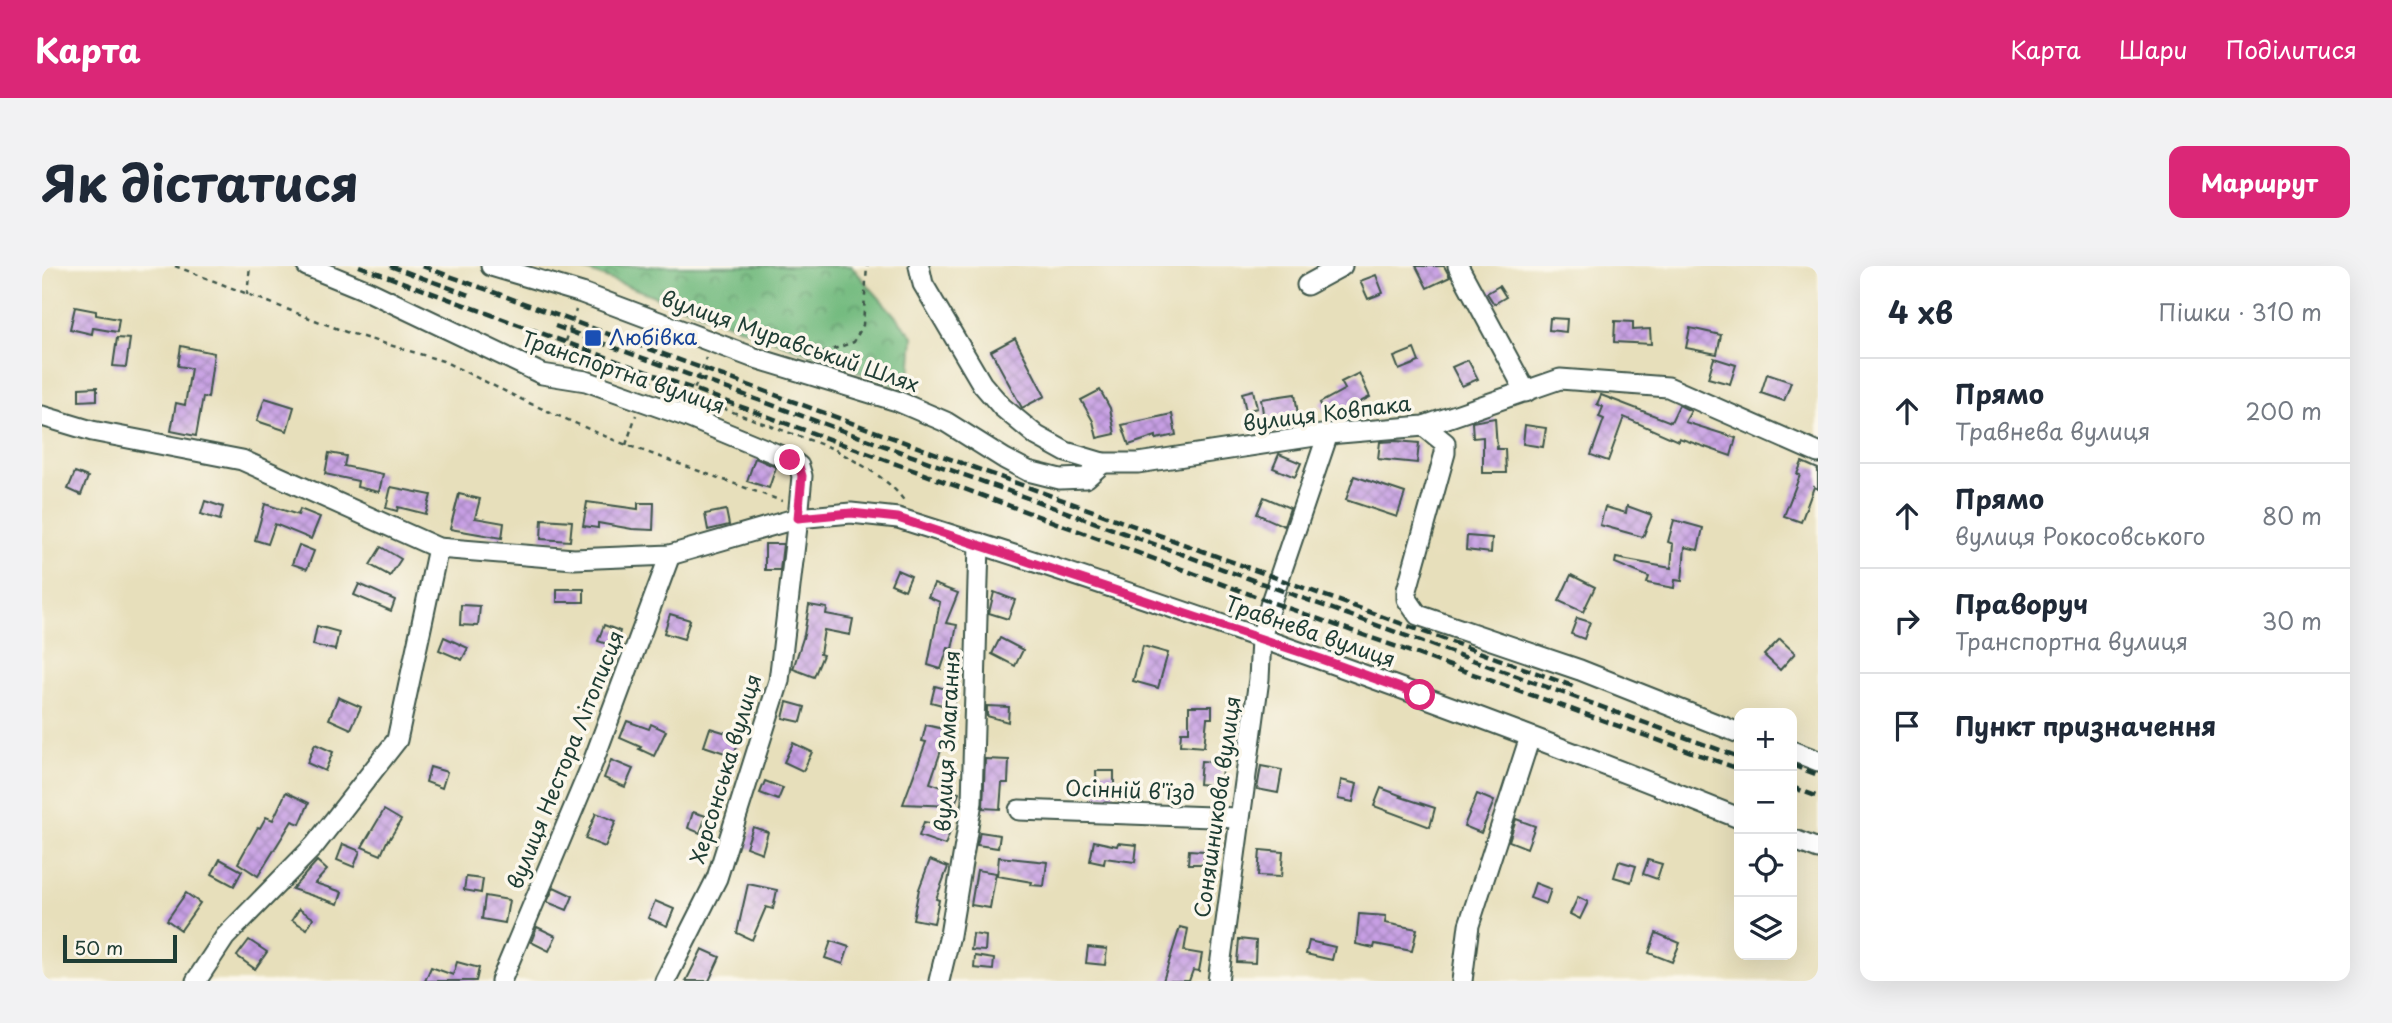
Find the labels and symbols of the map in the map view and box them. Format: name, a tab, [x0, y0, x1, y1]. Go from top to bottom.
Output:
street label: вулиця Муравський Шлях	[657, 281, 924, 399]
place label: Любівка	[609, 320, 697, 352]
street label: Транспортна вулиця	[518, 321, 730, 421]
marker: Любівка	[583, 328, 603, 348]
street label: вулиця Ковпака	[1241, 386, 1413, 438]
route end	[774, 444, 805, 475]
street label: Травнева вулиця	[1221, 586, 1400, 674]
street label: вулиця Нестора Літописця	[498, 625, 631, 893]
street label: вулиця Змагання	[925, 649, 967, 833]
street label: Херсонська вулиця	[680, 670, 768, 867]
route start	[1404, 679, 1435, 710]
street label: Соняшникова вулиця	[1185, 694, 1247, 920]
street label: Осінній в'їзд	[1065, 771, 1196, 807]
scale bar	[63, 932, 177, 964]

